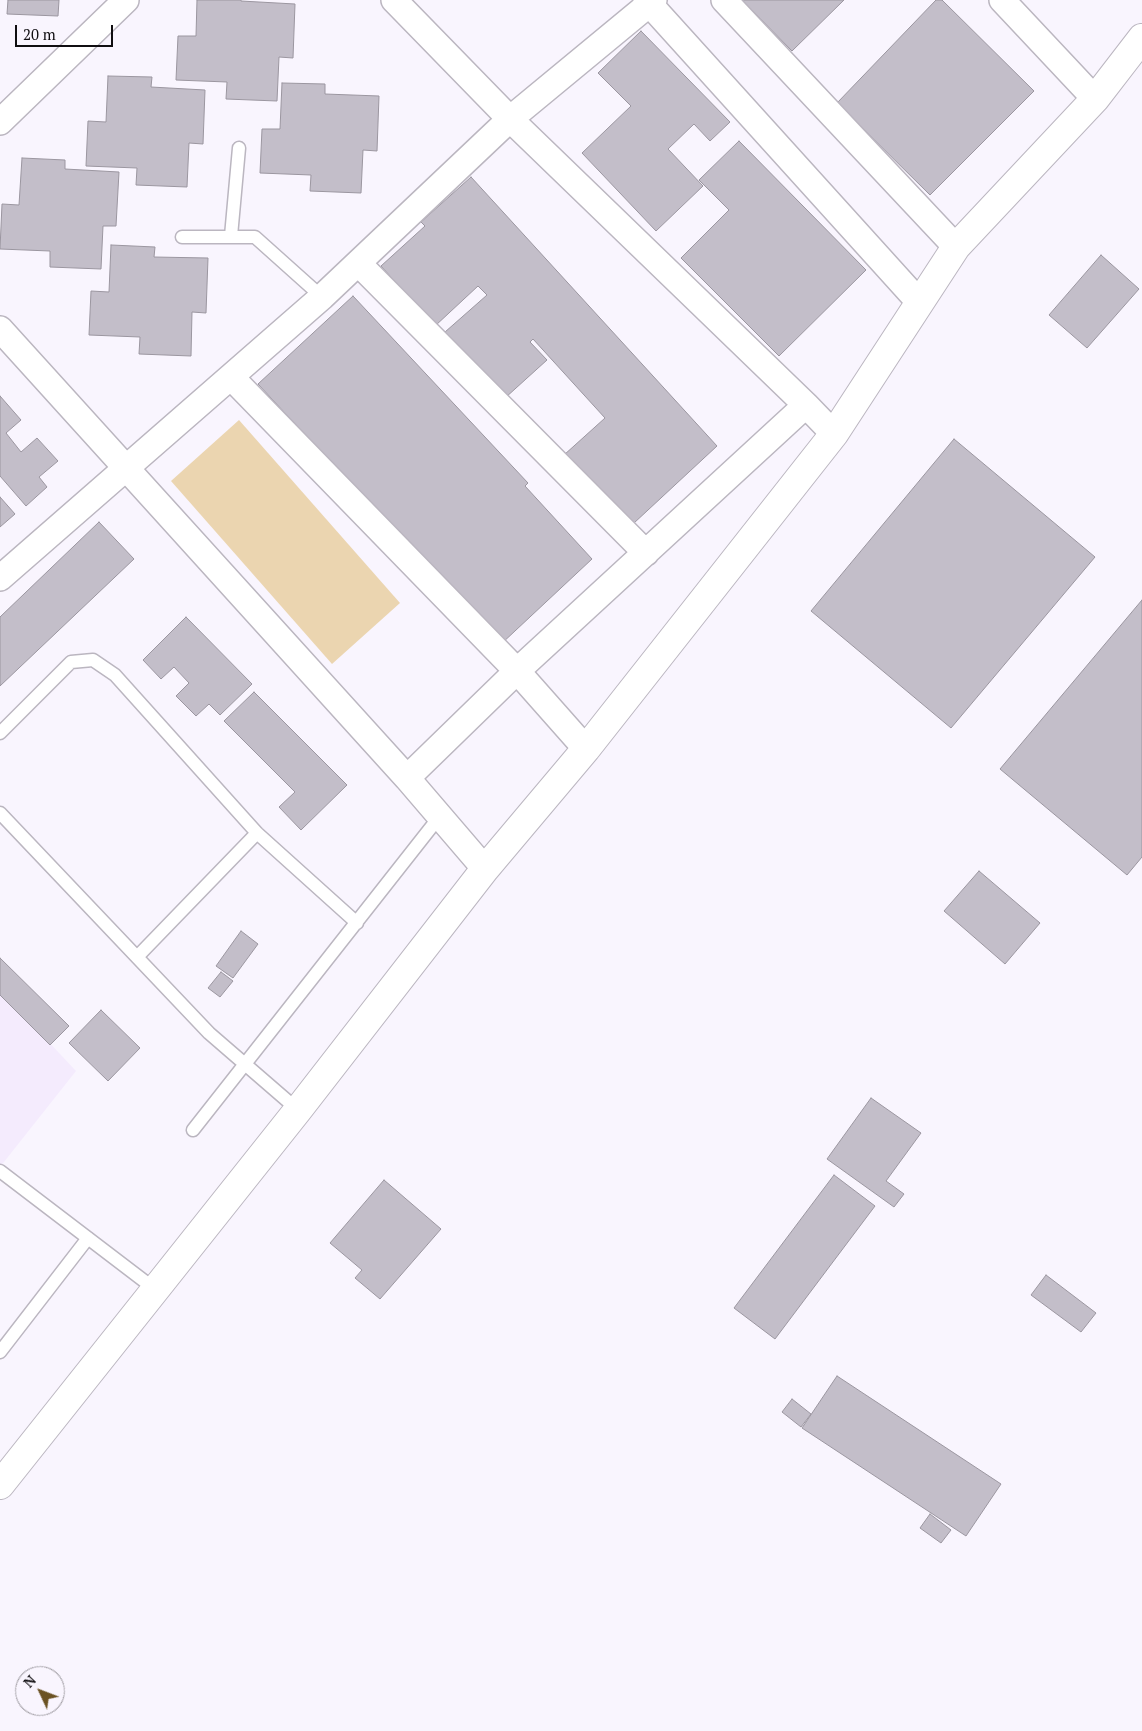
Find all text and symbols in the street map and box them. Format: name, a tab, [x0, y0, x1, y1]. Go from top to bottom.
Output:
scale bar	[18, 15, 115, 47]
text: 20 m	[23, 24, 56, 44]
north arrow	[15, 1666, 65, 1716]
text: N	[19, 1671, 40, 1691]

